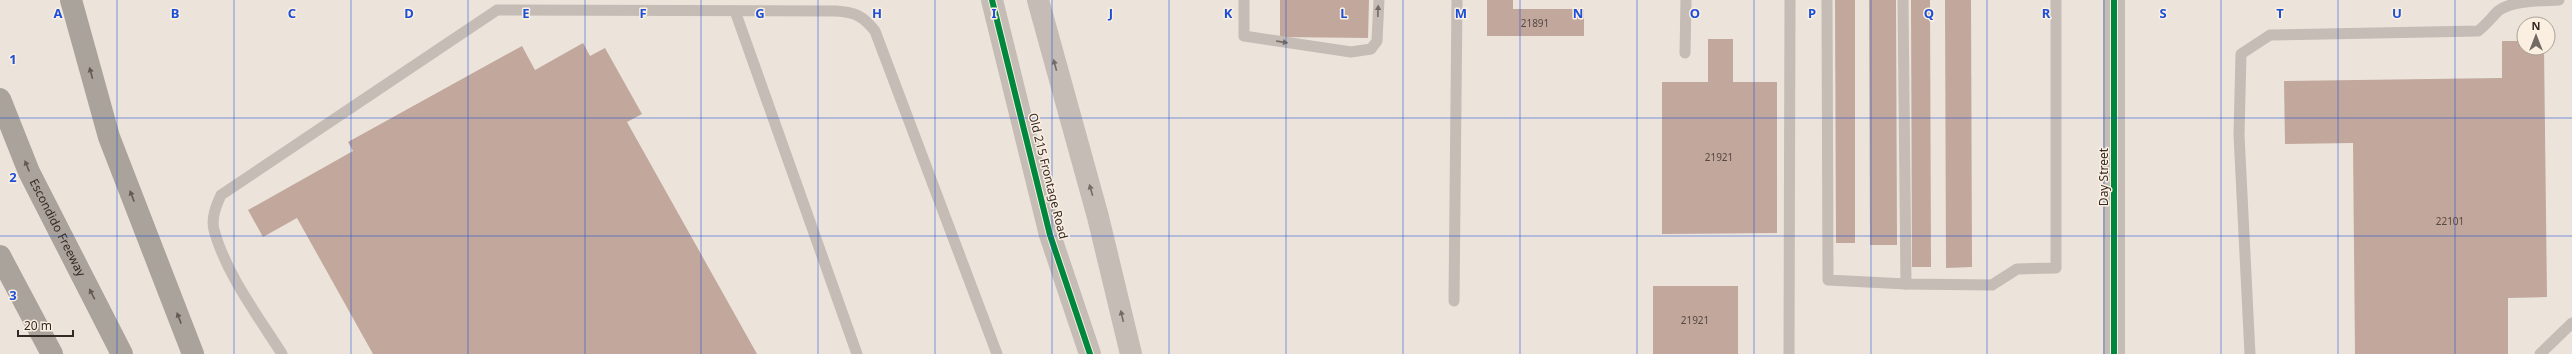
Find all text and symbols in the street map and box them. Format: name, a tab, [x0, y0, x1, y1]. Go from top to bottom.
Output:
text: A	[54, 4, 63, 22]
text: B	[171, 4, 179, 22]
text: C	[288, 4, 296, 22]
text: D	[404, 4, 414, 22]
text: E	[522, 4, 530, 22]
text: F	[639, 4, 647, 22]
text: G	[755, 4, 765, 22]
text: H	[872, 4, 882, 22]
text: I	[991, 4, 997, 22]
text: J	[1108, 4, 1113, 22]
text: K	[1224, 4, 1233, 22]
text: L	[1340, 4, 1348, 22]
text: M	[1455, 4, 1467, 22]
text: N	[1573, 4, 1583, 22]
text: O	[1690, 4, 1700, 22]
text: P	[1808, 4, 1816, 22]
text: Q	[1924, 4, 1934, 22]
text: R	[2042, 4, 2051, 22]
text: S	[2159, 4, 2167, 22]
text: T	[2276, 4, 2284, 22]
text: U	[2392, 4, 2402, 22]
one-way arrow	[1375, 5, 1382, 17]
house number: 21891	[1521, 16, 1549, 30]
north arrow	[2516, 16, 2556, 56]
text: N	[2532, 18, 2540, 33]
one-way arrow	[1276, 39, 1288, 45]
text: 1	[9, 50, 17, 68]
one-way arrow	[1052, 59, 1058, 71]
one-way arrow	[88, 67, 94, 79]
street label: Old 215 Frontage Road	[1025, 111, 1072, 241]
street label: Day Street	[2095, 147, 2112, 206]
house number: 21921	[1705, 150, 1733, 164]
one-way arrow	[23, 159, 29, 171]
text: 2	[9, 168, 17, 186]
street label: Escondido Freeway	[26, 176, 90, 280]
one-way arrow	[1087, 184, 1093, 196]
one-way arrow	[128, 190, 134, 202]
house number: 22101	[2436, 214, 2464, 228]
text: 3	[9, 286, 17, 304]
one-way arrow	[89, 289, 95, 300]
one-way arrow	[1119, 310, 1125, 322]
one-way arrow	[175, 311, 181, 323]
scale bar	[18, 312, 73, 338]
house number: 21921	[1681, 313, 1709, 327]
text: 20 m	[24, 317, 52, 334]

